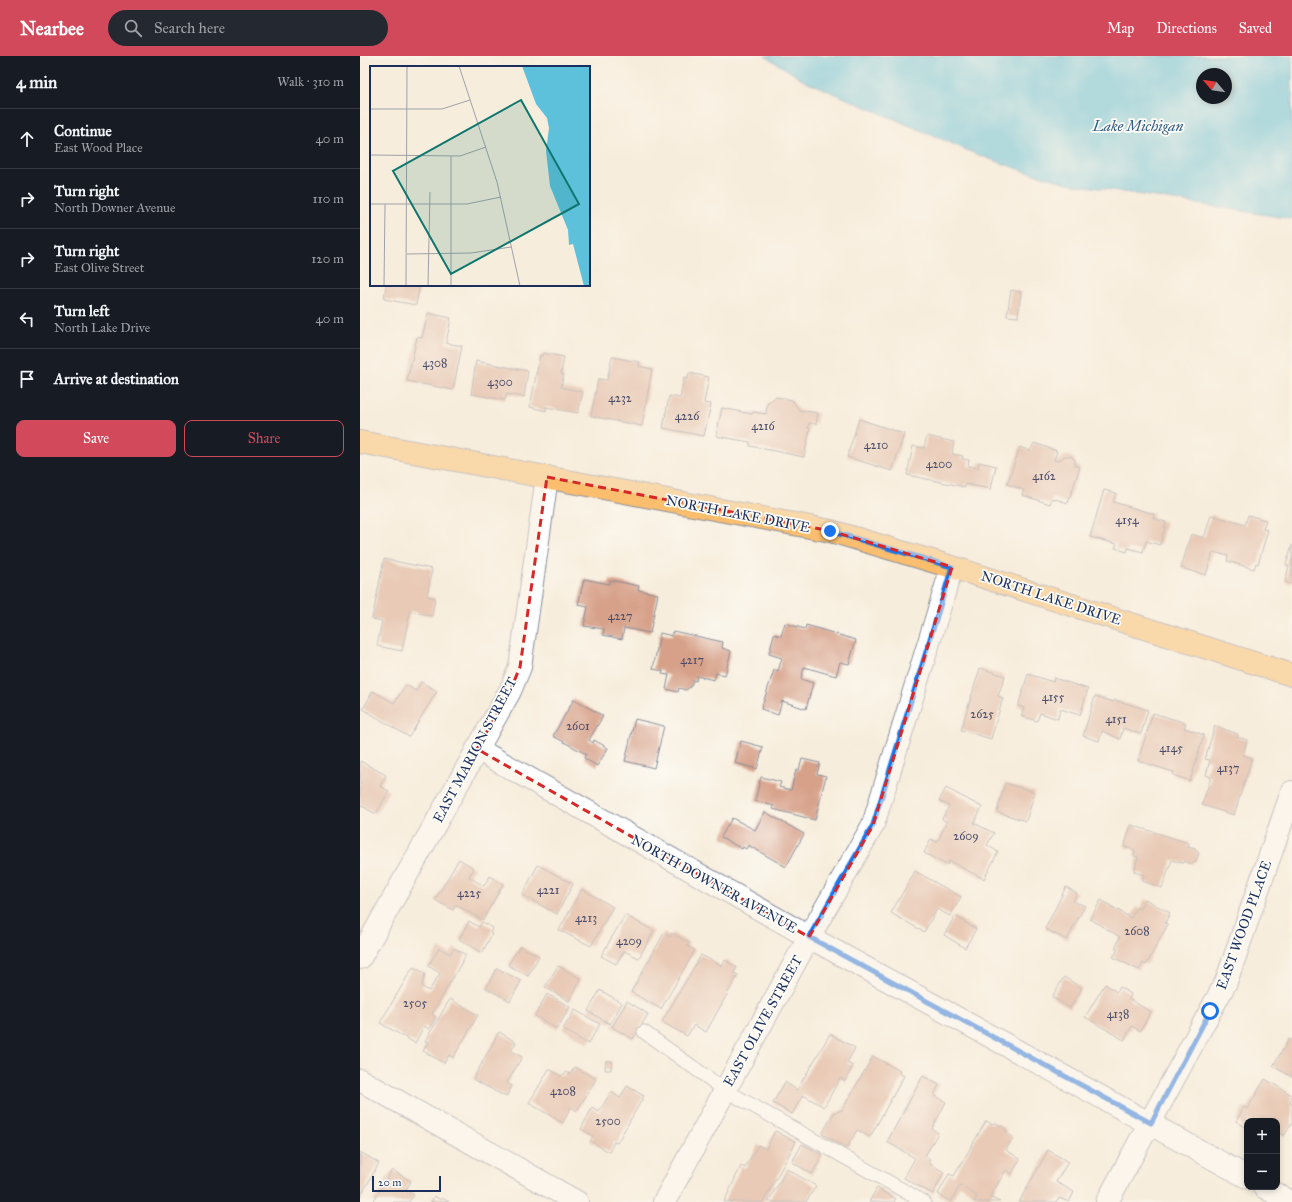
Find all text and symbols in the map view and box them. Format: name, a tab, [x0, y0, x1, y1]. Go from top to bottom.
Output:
search box	[108, 10, 388, 46]
text: Nearbee	[20, 17, 84, 40]
icon: search	[122, 17, 144, 39]
text: Search here	[154, 19, 225, 37]
text: Map	[1107, 20, 1134, 37]
text: Directions	[1156, 20, 1217, 37]
text: Saved	[1239, 20, 1272, 37]
inset map	[370, 66, 590, 286]
north arrow	[1196, 68, 1232, 104]
text: 4 min	[16, 72, 57, 93]
text: Walk · 310 m	[277, 74, 344, 90]
water label: Lake Michigan	[1092, 117, 1183, 135]
text: Continue	[54, 122, 112, 140]
icon: ahead	[16, 128, 38, 150]
text: 40 m	[315, 131, 344, 147]
text: East Wood Place	[54, 140, 143, 156]
text: Turn right	[54, 182, 119, 200]
icon: right	[16, 188, 38, 210]
text: 110 m	[312, 191, 344, 207]
text: North Downer Avenue	[54, 200, 175, 216]
text: Turn right	[54, 242, 119, 260]
icon: right	[16, 248, 38, 270]
text: 120 m	[311, 251, 344, 267]
text: East Olive Street	[54, 260, 144, 276]
text: Turn left	[54, 302, 110, 320]
icon: left	[16, 308, 38, 330]
text: 40 m	[315, 311, 344, 327]
text: North Lake Drive	[54, 320, 150, 336]
house number: 4308	[423, 356, 447, 370]
icon: arrive	[16, 368, 38, 390]
text: Arrive at destination	[54, 370, 179, 388]
house number: 4300	[487, 375, 513, 389]
house number: 4232	[608, 391, 632, 405]
house number: 4226	[675, 409, 700, 423]
house number: 4216	[751, 419, 776, 433]
button: Save	[16, 420, 176, 457]
button: Share	[184, 420, 344, 457]
house number: 4210	[864, 438, 888, 452]
house number: 4200	[926, 457, 952, 471]
house number: 4162	[1032, 469, 1056, 483]
street label: NORTH LAKE DRIVE	[665, 492, 811, 536]
house number: 4154	[1115, 513, 1139, 527]
route end	[821, 522, 839, 540]
street label: NORTH LAKE DRIVE	[979, 567, 1123, 629]
house number: 4227	[608, 609, 632, 623]
house number: 4217	[680, 653, 704, 667]
street label: EAST MARION STREET	[429, 674, 521, 826]
house number: 4155	[1042, 690, 1065, 704]
house number: 2625	[970, 707, 994, 721]
house number: 4151	[1105, 712, 1127, 726]
house number: 2601	[566, 719, 590, 733]
house number: 4145	[1159, 741, 1183, 755]
house number: 4137	[1217, 761, 1239, 775]
house number: 2609	[953, 829, 979, 843]
street label: NORTH DOWNER AVENUE	[628, 831, 800, 937]
street label: EAST WOOD PLACE	[1213, 858, 1275, 992]
house number: 4221	[536, 883, 560, 897]
house number: 4225	[457, 886, 481, 900]
house number: 4213	[575, 911, 597, 925]
house number: 2608	[1124, 924, 1150, 938]
house number: 4209	[616, 934, 642, 948]
street label: EAST OLIVE STREET	[720, 952, 806, 1089]
house number: 2505	[403, 996, 427, 1010]
route start	[1201, 1002, 1219, 1020]
house number: 4138	[1107, 1007, 1129, 1021]
house number: 4208	[550, 1084, 576, 1098]
house number: 2500	[595, 1114, 621, 1128]
map controls	[1244, 1118, 1280, 1190]
button: +	[1244, 1118, 1280, 1154]
button: −	[1244, 1154, 1280, 1190]
scale bar	[372, 1174, 441, 1193]
text: 20 m	[378, 1176, 401, 1189]

